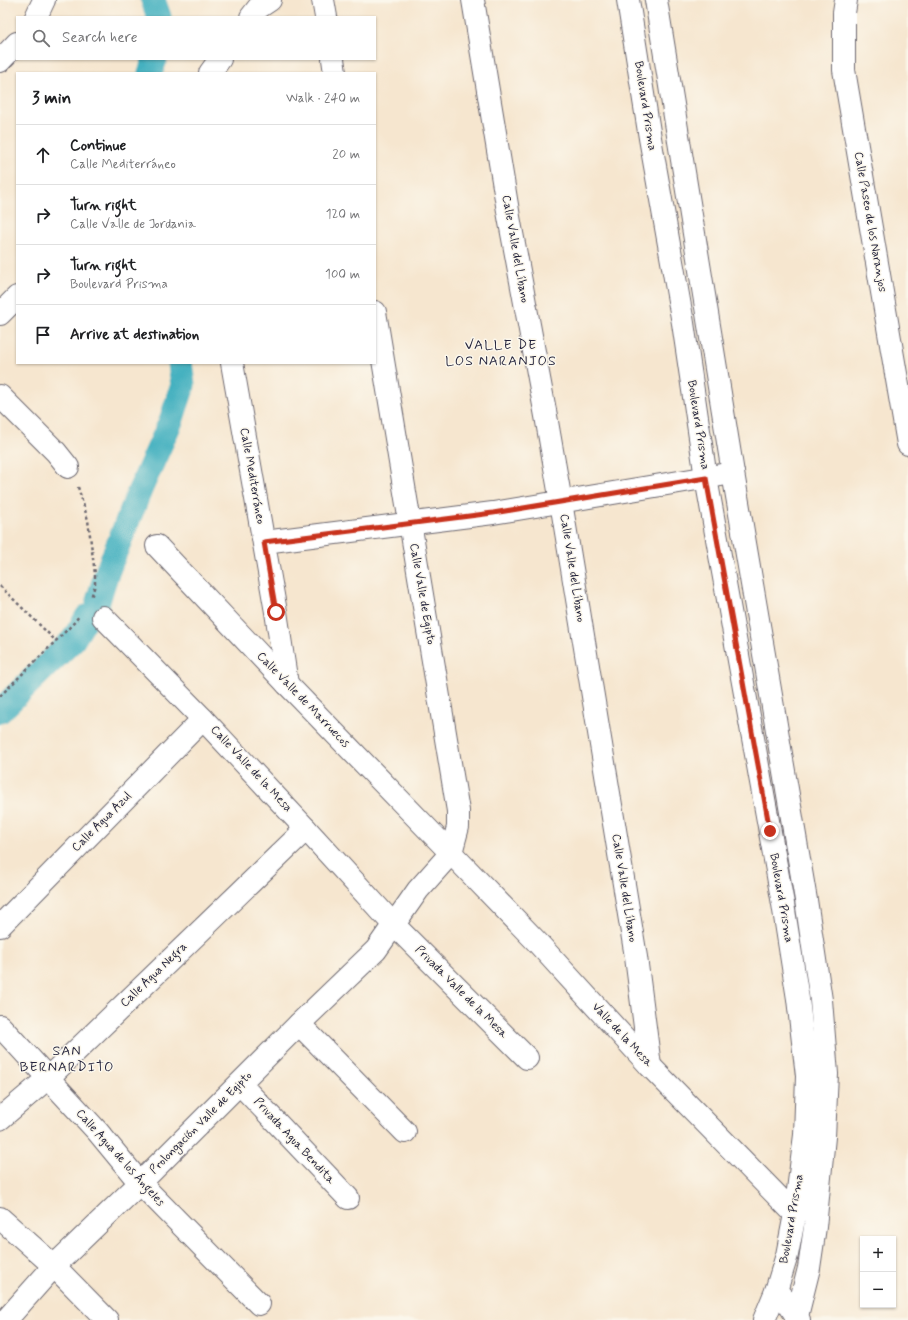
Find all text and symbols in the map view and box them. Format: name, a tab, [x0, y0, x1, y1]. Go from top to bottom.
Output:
search box	[16, 16, 376, 60]
icon: search	[30, 27, 52, 49]
text: Search here	[62, 28, 138, 48]
street label: Boulevard Prisma	[630, 60, 660, 152]
text: 3 min	[32, 87, 71, 109]
text: Walk · 240 m	[286, 90, 360, 107]
text: Continue	[70, 136, 126, 156]
icon: ahead	[32, 144, 54, 166]
text: 20 m	[332, 146, 360, 163]
street label: Calle Paseo de los Naranjos	[850, 151, 890, 293]
text: Calle Mediterráneo	[70, 156, 176, 173]
street label: Calle Valle del Líbano	[498, 194, 532, 304]
text: Turn right	[70, 196, 137, 216]
icon: right	[32, 204, 54, 226]
text: 120 m	[326, 206, 360, 223]
text: Calle Valle de Jordania	[70, 216, 196, 233]
text: Turn right	[70, 256, 137, 276]
icon: right	[32, 264, 54, 286]
text: 100 m	[325, 266, 360, 283]
text: Boulevard Prisma	[70, 276, 168, 293]
icon: arrive	[32, 324, 54, 346]
text: Arrive at destination	[70, 325, 199, 345]
district label: VALLE DE LOS NARANJOS	[445, 336, 557, 370]
street label: Boulevard Prisma	[683, 379, 713, 471]
street label: Calle Mediterráneo	[236, 427, 268, 526]
street label: Calle Valle del Líbano	[556, 513, 588, 623]
street label: Calle Valle de Egipto	[405, 542, 439, 646]
route start	[267, 603, 285, 621]
street label: Calle Valle de Marruecos	[253, 649, 353, 752]
street label: Calle Valle de la Mesa	[207, 722, 295, 816]
street label: Calle Agua Azul	[69, 789, 135, 855]
route end	[761, 822, 779, 840]
street label: Calle Valle del Líbano	[608, 833, 640, 943]
street label: Boulevard Prisma	[765, 852, 797, 944]
street label: Calle Agua Negra	[117, 939, 192, 1012]
street label: Privada Valle de la Mesa	[411, 942, 511, 1042]
street label: Valle de la Mesa	[588, 1000, 656, 1071]
district label: SAN BERNARDITO	[20, 1042, 114, 1076]
street label: Prolongación Valle de Egipto	[146, 1068, 256, 1178]
street label: Privada Agua Bendita	[250, 1094, 339, 1188]
street label: Calle Agua de los Ángeles	[71, 1106, 169, 1211]
street label: Boulevard Prisma	[776, 1173, 808, 1265]
map controls	[860, 1236, 896, 1308]
button: +	[860, 1236, 896, 1272]
button: −	[860, 1272, 896, 1308]

